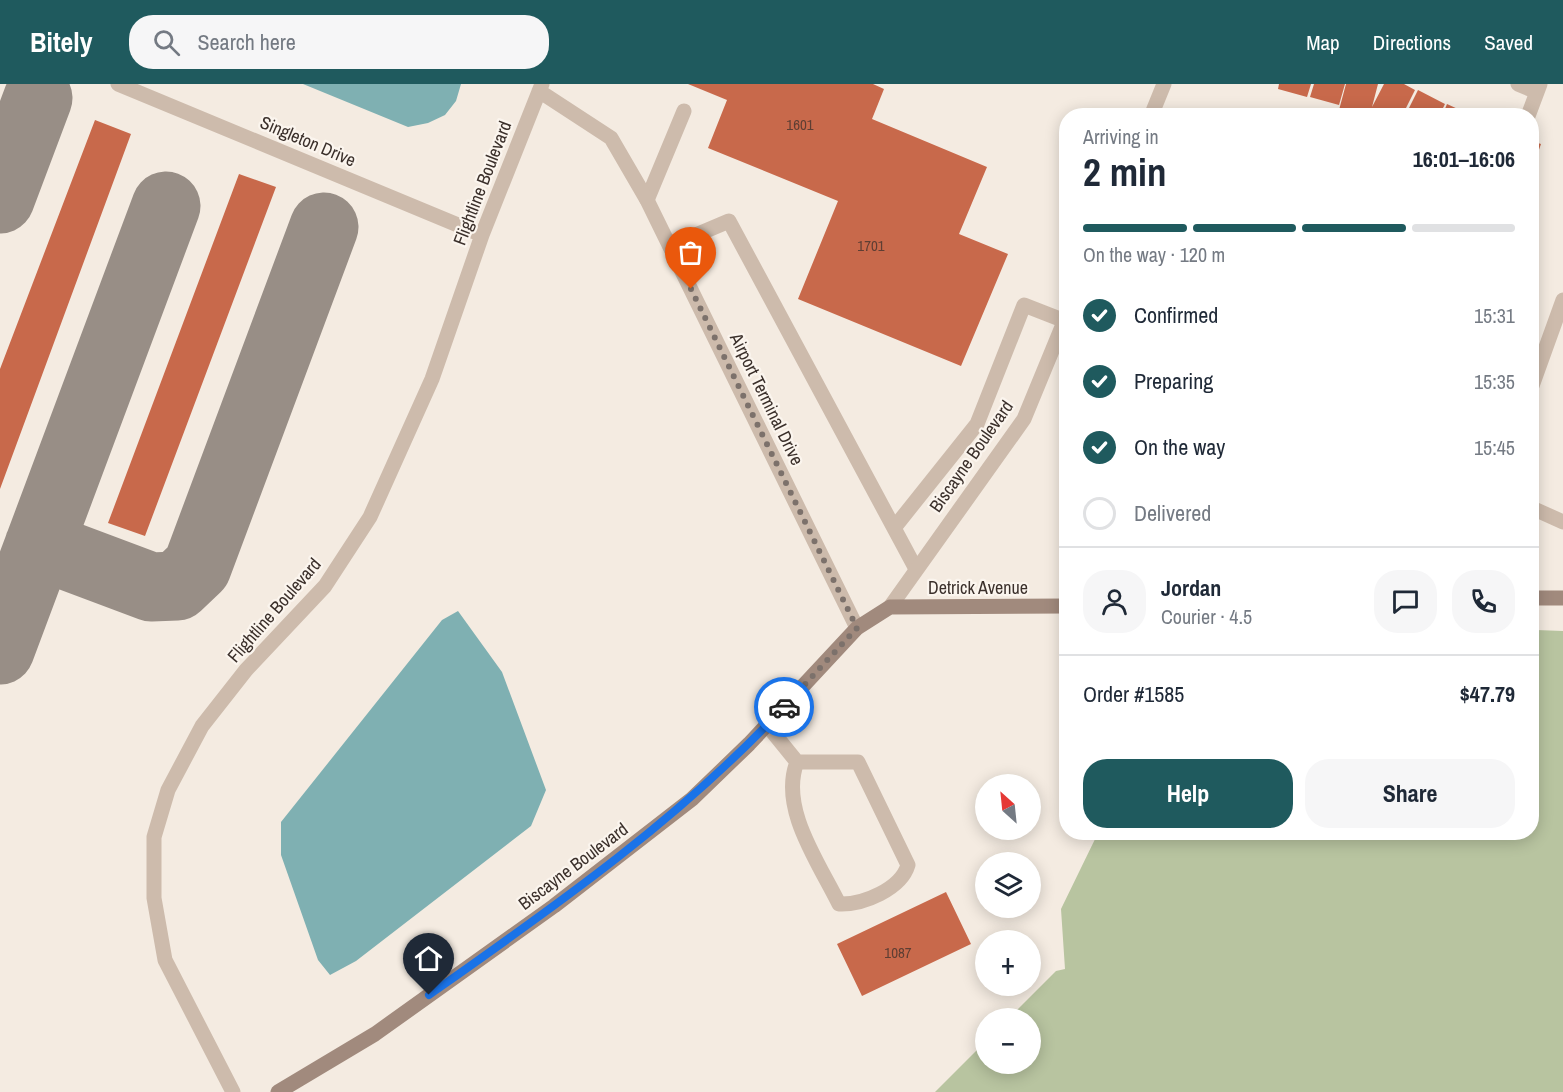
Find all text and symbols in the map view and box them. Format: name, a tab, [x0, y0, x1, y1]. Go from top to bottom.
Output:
search box	[129, 15, 549, 69]
text: Bitely	[30, 23, 93, 61]
icon: search	[150, 26, 183, 59]
text: Search here	[198, 27, 296, 57]
text: Map	[1306, 28, 1340, 57]
text: Directions	[1373, 28, 1451, 57]
text: Saved	[1484, 28, 1533, 57]
street label: Singleton Drive	[256, 110, 360, 172]
house number: 1601	[786, 114, 814, 135]
street label: Flightline Boulevard	[447, 117, 517, 249]
text: Arriving in	[1083, 123, 1159, 150]
text: 16:01–16:06	[1413, 144, 1515, 174]
text: 2 min	[1083, 146, 1167, 198]
pin	[665, 227, 716, 289]
house number: 1701	[857, 235, 885, 256]
icon: bag	[674, 236, 707, 269]
text: On the way · 120 m	[1083, 241, 1225, 268]
icon: check	[1083, 299, 1116, 332]
text: Confirmed	[1134, 300, 1218, 330]
text: 15:31	[1474, 302, 1515, 329]
street label: Airport Terminal Drive	[724, 328, 810, 469]
icon: check	[1083, 365, 1116, 398]
text: Preparing	[1134, 366, 1213, 396]
text: 15:35	[1474, 368, 1515, 395]
street label: Biscayne Boulevard	[923, 395, 1019, 517]
icon: check	[1083, 431, 1116, 464]
text: On the way	[1134, 432, 1225, 462]
text: 15:45	[1474, 434, 1515, 461]
text: Delivered	[1134, 498, 1211, 528]
street label: Flightline Boulevard	[222, 552, 326, 668]
button: person	[1083, 570, 1146, 633]
button: chat	[1374, 570, 1437, 633]
button: phone	[1452, 570, 1515, 633]
text: Jordan	[1161, 573, 1221, 603]
street label: Detrick Avenue	[928, 575, 1028, 600]
text: Courier · 4.5	[1161, 603, 1252, 630]
courier	[754, 677, 814, 737]
text: Order #1585	[1083, 679, 1184, 709]
text: $47.79	[1460, 679, 1515, 709]
icon: car	[768, 691, 801, 724]
button: Help	[1083, 759, 1293, 828]
button: Share	[1305, 759, 1515, 828]
north arrow	[975, 774, 1041, 840]
map controls	[975, 774, 1041, 1074]
street label: Biscayne Boulevard	[513, 817, 633, 915]
button: layers	[975, 852, 1041, 918]
button: +	[975, 930, 1041, 996]
pin	[403, 933, 454, 995]
icon: home	[412, 942, 445, 975]
house number: 1087	[884, 942, 912, 963]
button: −	[975, 1008, 1041, 1074]

